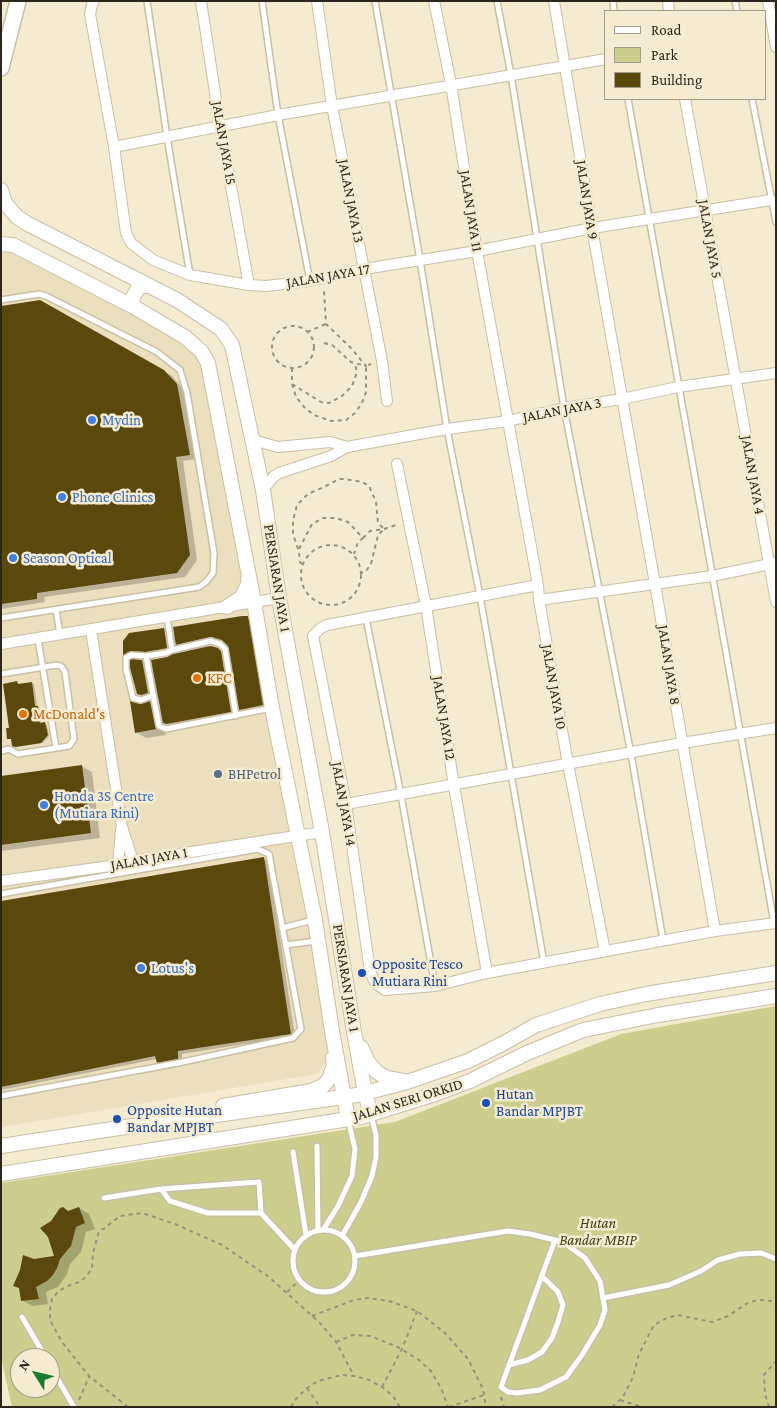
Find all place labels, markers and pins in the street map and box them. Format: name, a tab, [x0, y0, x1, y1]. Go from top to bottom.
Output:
place label: Mydin	[102, 411, 141, 429]
marker: Mydin	[86, 414, 98, 426]
place label: Phone Clinics	[72, 488, 153, 506]
marker: Phone Clinics	[56, 491, 68, 503]
place label: Season Optical	[23, 549, 112, 567]
marker: Season Optical	[7, 552, 19, 564]
place label: KFC	[207, 669, 232, 687]
marker: KFC	[191, 672, 203, 684]
place label: McDonald's	[33, 705, 105, 723]
marker: McDonald's	[17, 708, 29, 720]
place label: BHPetrol	[228, 765, 281, 783]
marker: BHPetrol	[212, 768, 224, 780]
place label: Honda 3S Centre (Mutiara Rini)	[54, 787, 154, 822]
marker: Honda 3S Centre (Mutiara Rini)	[38, 799, 50, 811]
place label: Opposite Tesco Mutiara Rini	[372, 955, 463, 990]
place label: Lotus's	[151, 959, 194, 977]
marker: Lotus's	[135, 962, 147, 974]
marker: Opposite Tesco Mutiara Rini	[356, 967, 368, 979]
place label: Hutan Bandar MPJBT	[496, 1085, 583, 1120]
marker: Hutan Bandar MPJBT	[480, 1097, 492, 1109]
place label: Opposite Hutan Bandar MPJBT	[127, 1101, 222, 1136]
marker: Opposite Hutan Bandar MPJBT	[111, 1113, 123, 1125]

